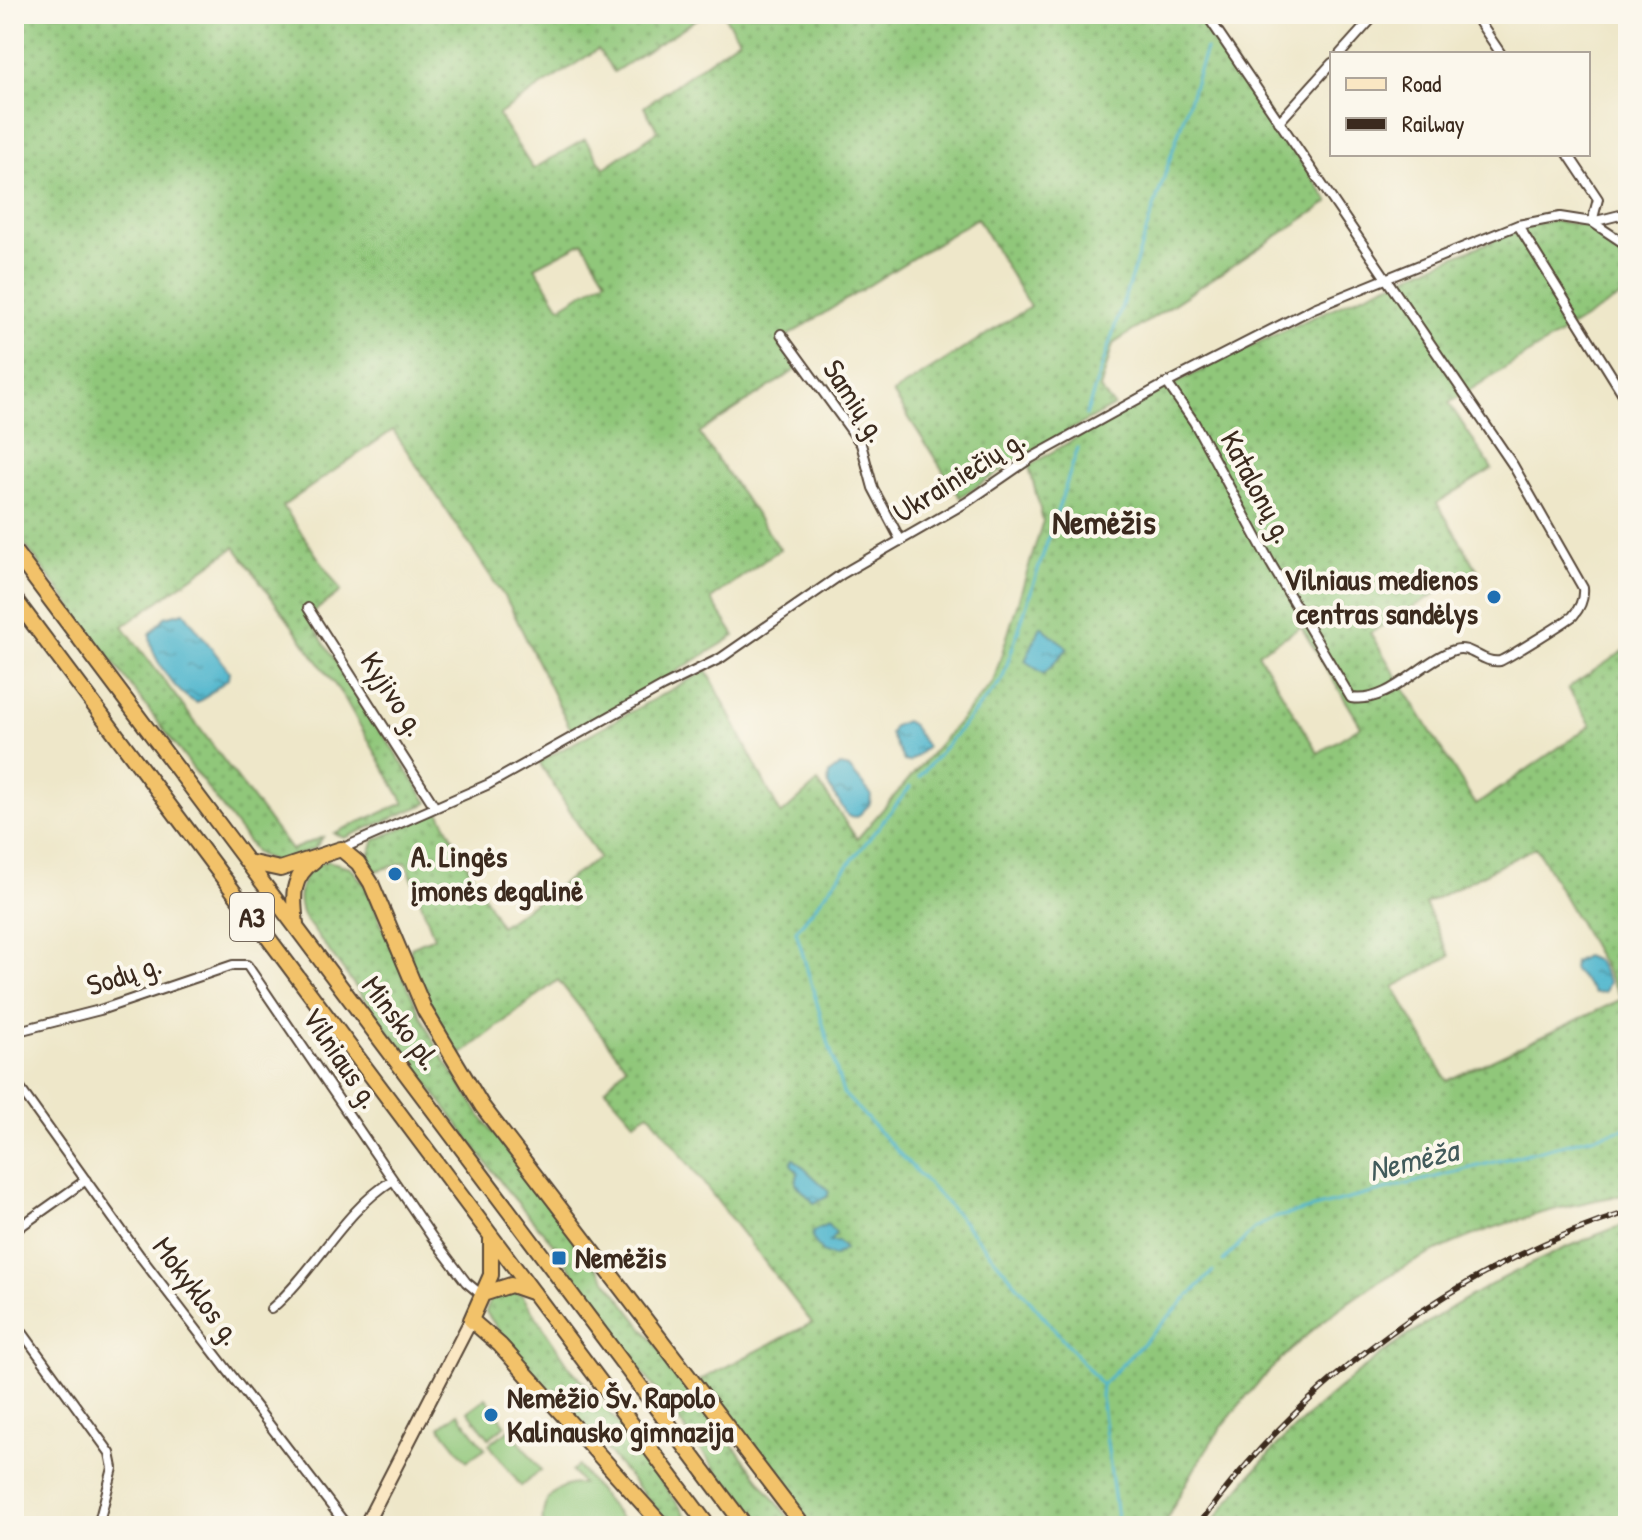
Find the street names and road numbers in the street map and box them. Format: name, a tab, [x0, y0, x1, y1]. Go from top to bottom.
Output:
street label: Samių g.	[814, 351, 897, 450]
street label: Ukrainiečių g.	[885, 419, 1032, 531]
street label: Katalonų g.	[1212, 423, 1304, 550]
street label: Kyjivo g.	[352, 644, 436, 743]
road number: A3	[230, 893, 274, 941]
street label: Sodų g.	[81, 943, 166, 1005]
street label: Minsko pl.	[353, 967, 450, 1078]
street label: Vilniaus g.	[293, 999, 390, 1116]
street label: Mokyklos g.	[144, 1228, 252, 1353]

